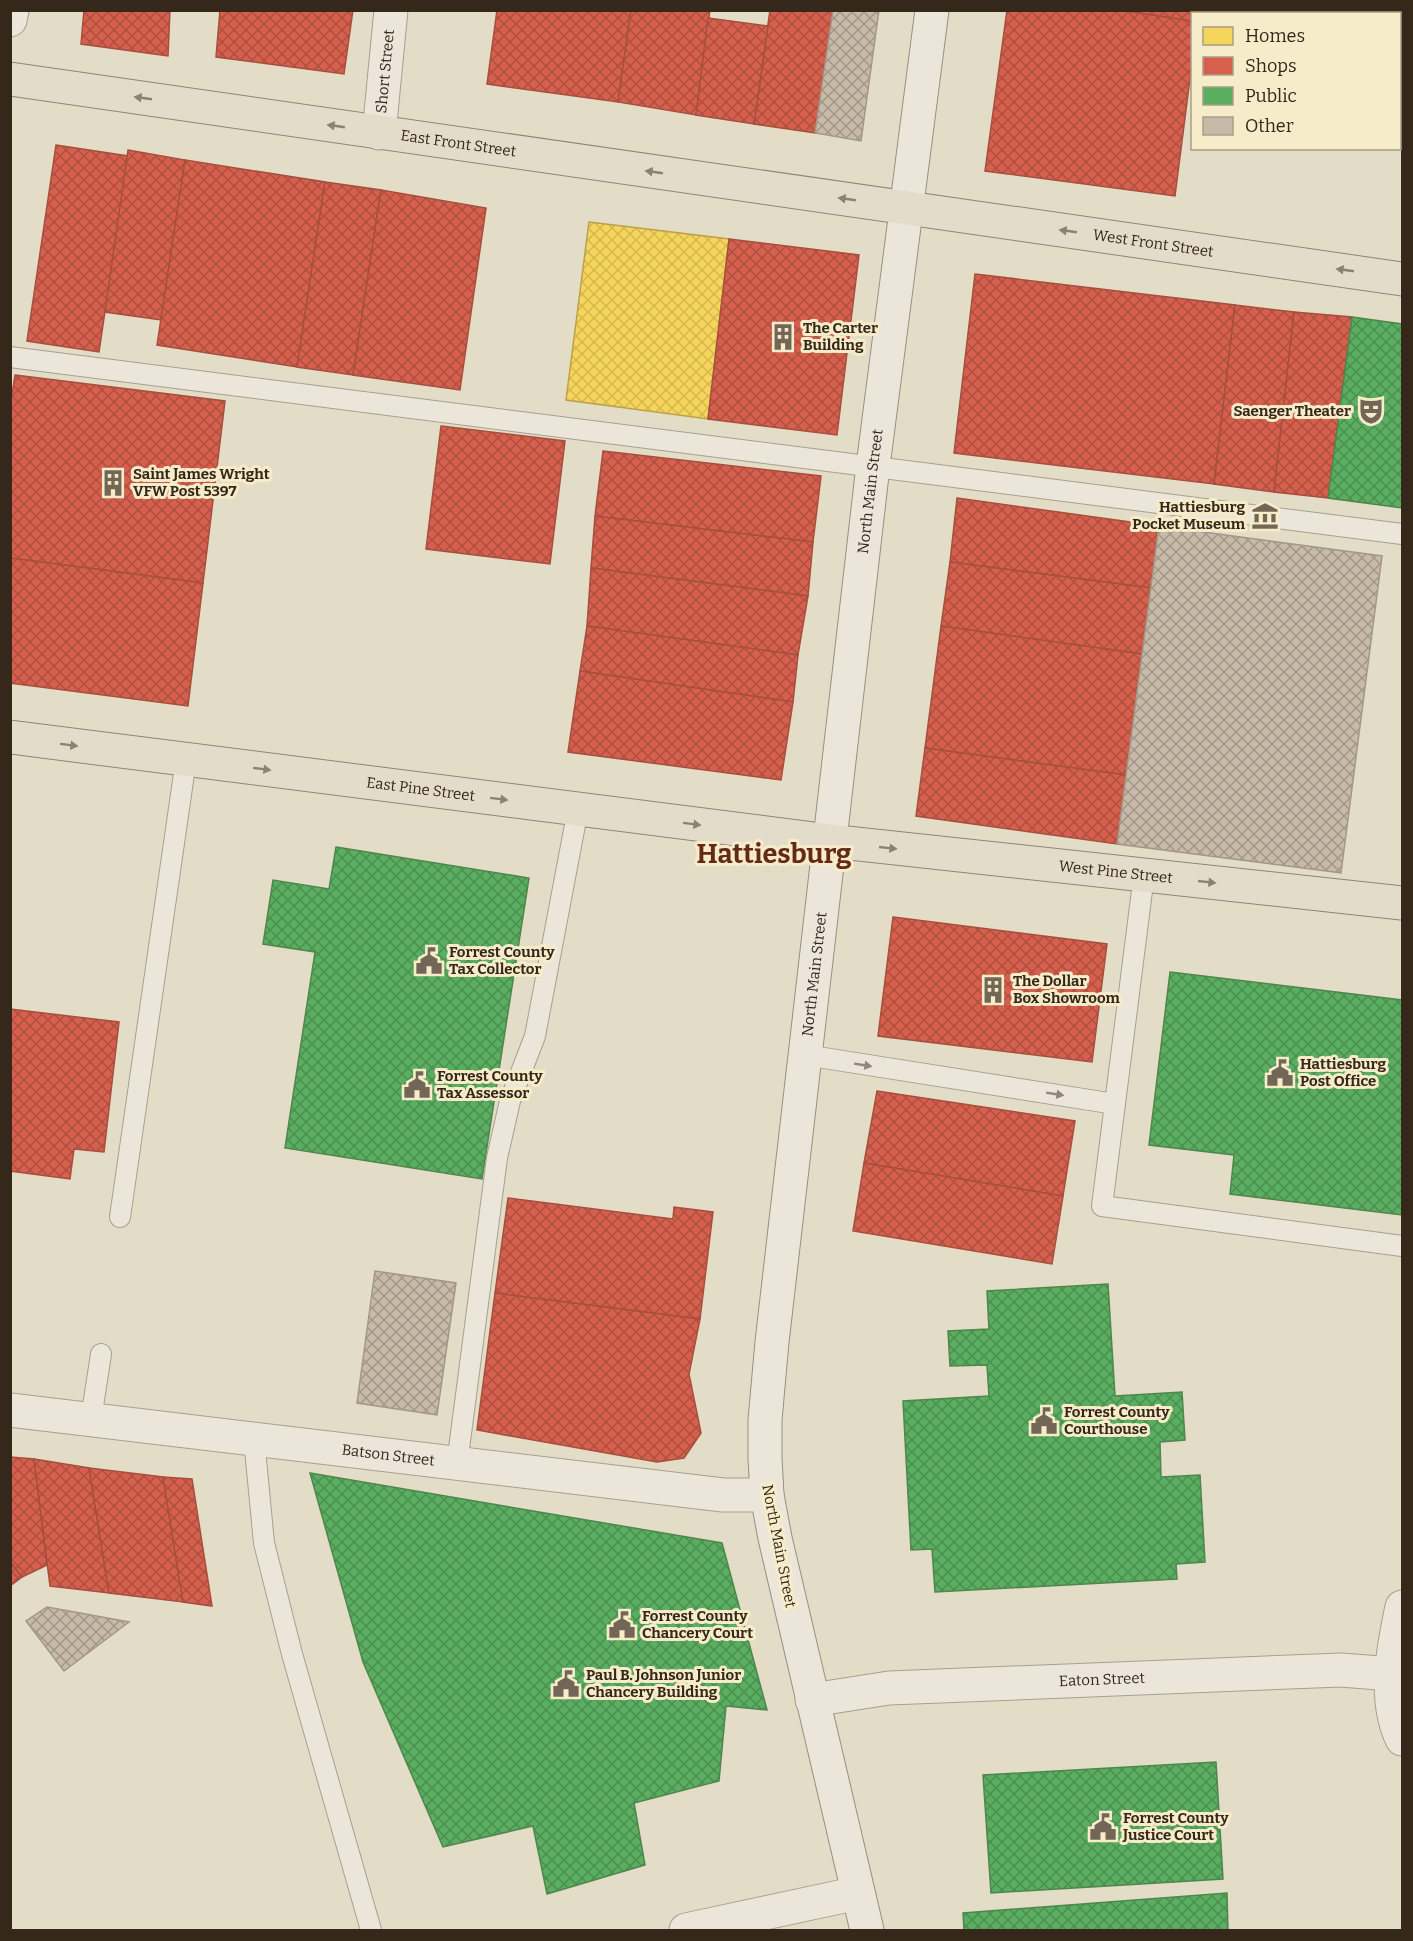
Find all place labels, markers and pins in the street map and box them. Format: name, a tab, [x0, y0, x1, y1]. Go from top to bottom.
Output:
place label: The Carter Building	[803, 319, 878, 354]
building icon: The Carter Building	[768, 322, 798, 352]
theatre icon: Saenger Theater	[1356, 396, 1386, 426]
place label: Saenger Theater	[1233, 402, 1351, 420]
place label: Saint James Wright VFW Post 5397	[133, 465, 270, 500]
building icon: Saint James Wright VFW Post 5397	[98, 468, 128, 498]
place label: Hattiesburg Pocket Museum	[1132, 498, 1246, 533]
museum icon: Hattiesburg Pocket Museum	[1250, 501, 1280, 531]
place label: Forrest County Tax Collector	[449, 943, 555, 978]
public building icon: Forrest County Tax Collector	[414, 946, 444, 976]
place label: The Dollar Box Showroom	[1013, 972, 1121, 1007]
building icon: The Dollar Box Showroom	[978, 975, 1008, 1005]
place label: Hattiesburg Post Office	[1300, 1055, 1386, 1090]
public building icon: Hattiesburg Post Office	[1265, 1058, 1295, 1088]
place label: Forrest County Tax Assessor	[437, 1067, 543, 1102]
public building icon: Forrest County Tax Assessor	[402, 1070, 432, 1100]
place label: Forrest County Courthouse	[1064, 1403, 1170, 1438]
public building icon: Forrest County Courthouse	[1029, 1406, 1059, 1436]
place label: Forrest County Chancery Court	[642, 1607, 753, 1642]
public building icon: Forrest County Chancery Court	[607, 1610, 637, 1640]
place label: Paul B. Johnson Junior Chancery Building	[586, 1666, 741, 1701]
public building icon: Paul B. Johnson Junior Chancery Building	[551, 1669, 581, 1699]
place label: Forrest County Justice Court	[1122, 1809, 1229, 1844]
public building icon: Forrest County Justice Court	[1088, 1812, 1118, 1842]

